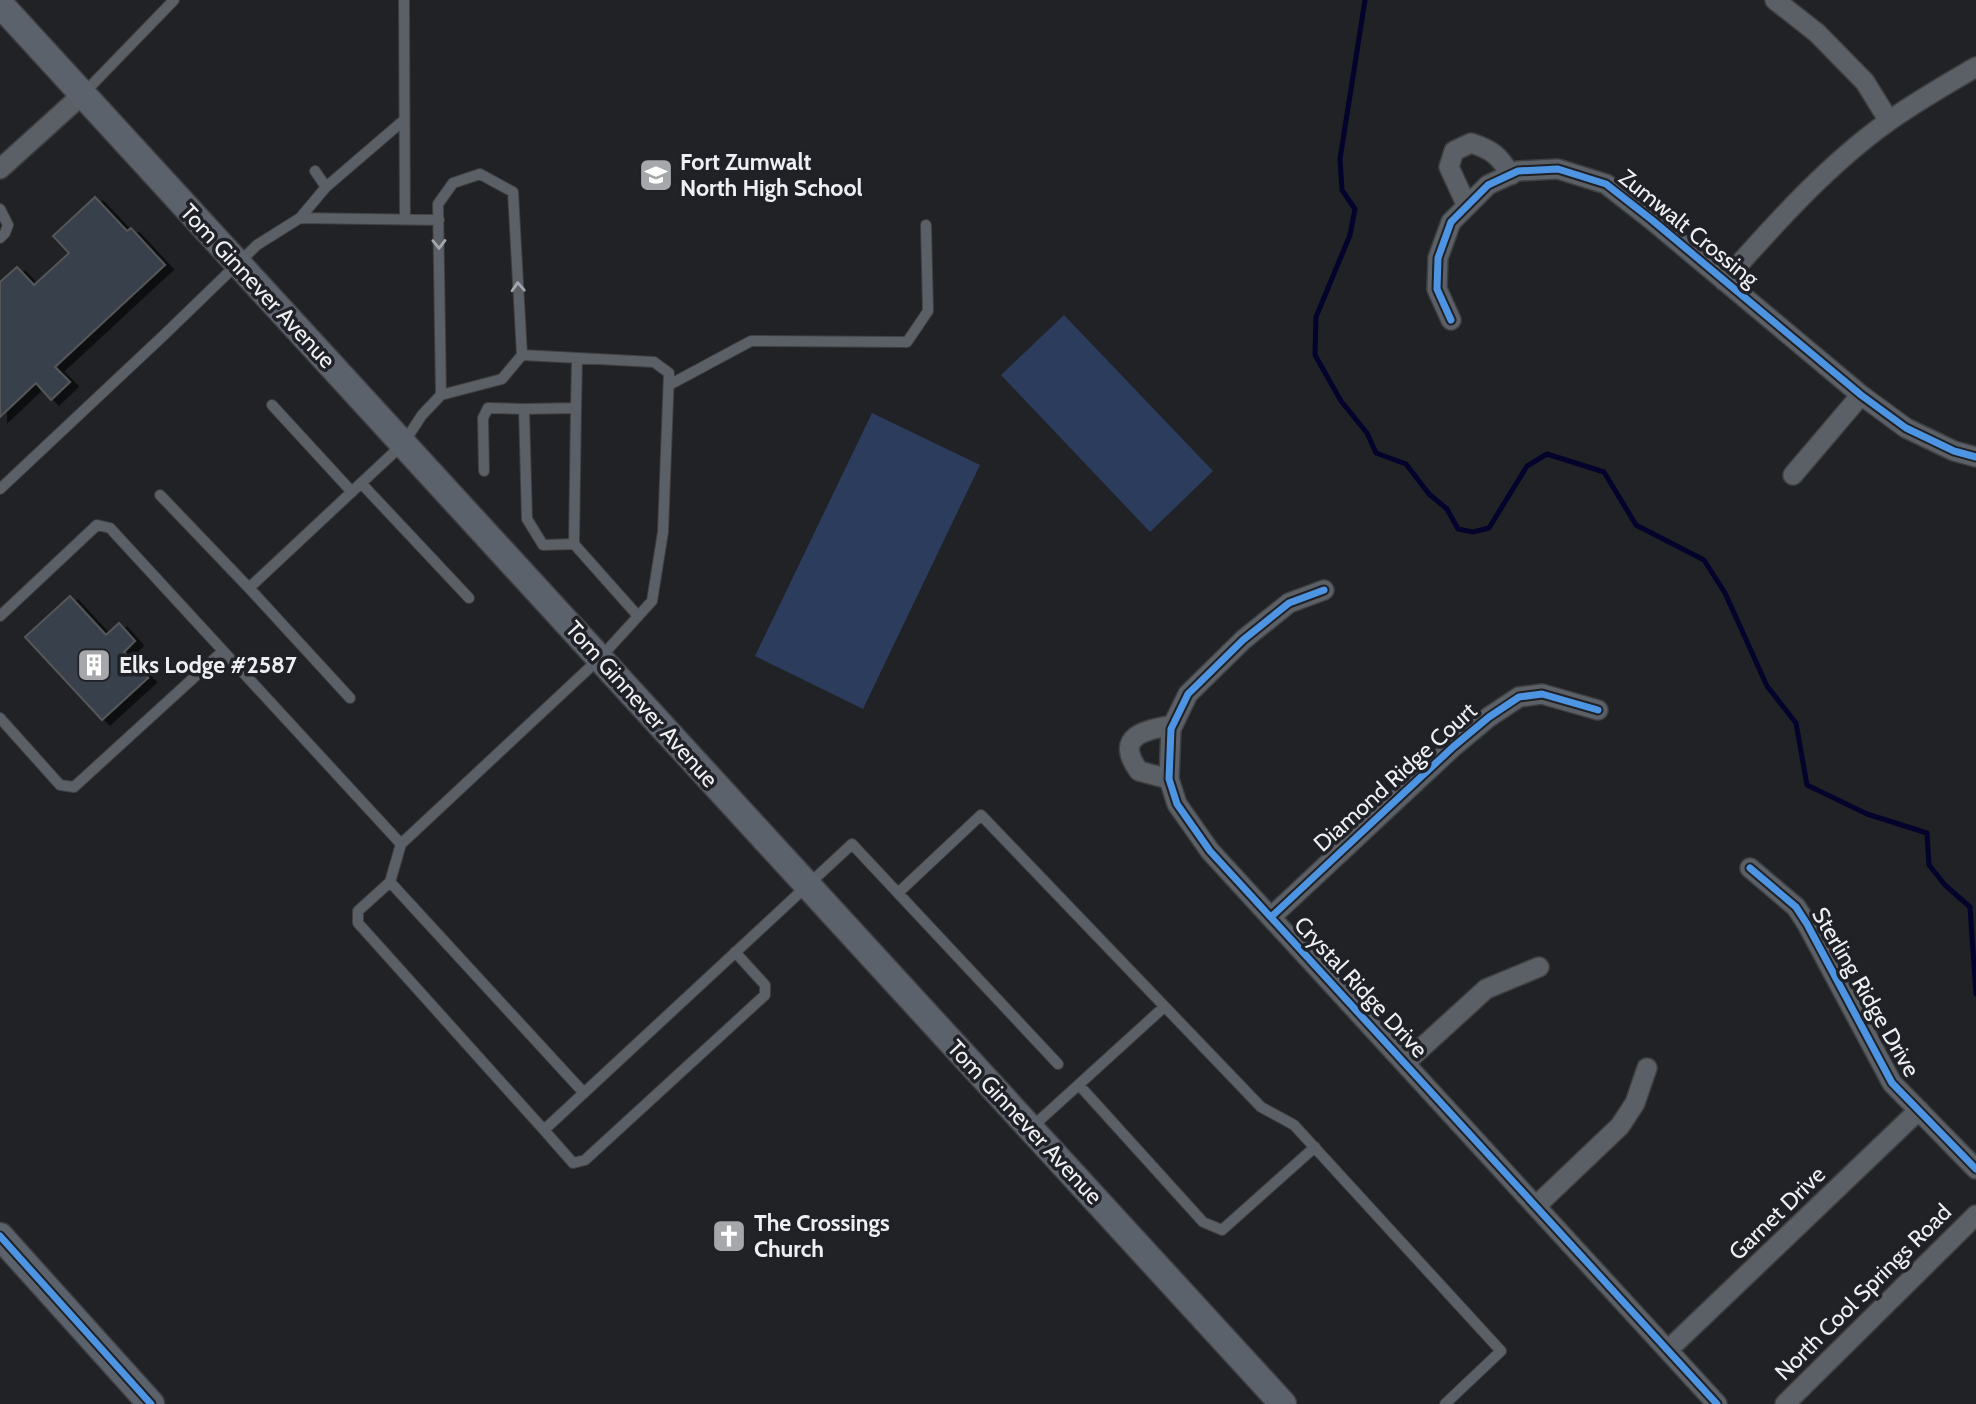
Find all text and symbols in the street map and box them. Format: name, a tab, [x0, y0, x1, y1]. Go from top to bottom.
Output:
place label: Fort Zumwalt North High School	[680, 148, 863, 202]
school or university icon: Fort Zumwalt North High School	[637, 156, 675, 194]
street label: Zumwalt Crossing	[1613, 163, 1765, 293]
street label: Tom Ginnever Avenue	[175, 198, 341, 374]
one-way arrow	[431, 240, 447, 250]
one-way arrow	[511, 282, 526, 293]
street label: Tom Ginnever Avenue	[560, 615, 724, 793]
building icon: Elks Lodge #2587	[75, 646, 113, 684]
place label: Elks Lodge #2587	[119, 651, 297, 679]
street label: Diamond Ridge Court	[1308, 696, 1482, 857]
street label: Sterling Ridge Drive	[1806, 902, 1926, 1082]
street label: Crystal Ridge Drive	[1288, 911, 1434, 1064]
street label: Tom Ginnever Avenue	[942, 1034, 1108, 1210]
street label: Garnet Drive	[1723, 1160, 1831, 1266]
street label: North Cool Springs Road	[1769, 1198, 1957, 1386]
place label: The Crossings Church	[754, 1209, 890, 1263]
church icon: The Crossings Church	[710, 1217, 748, 1255]

